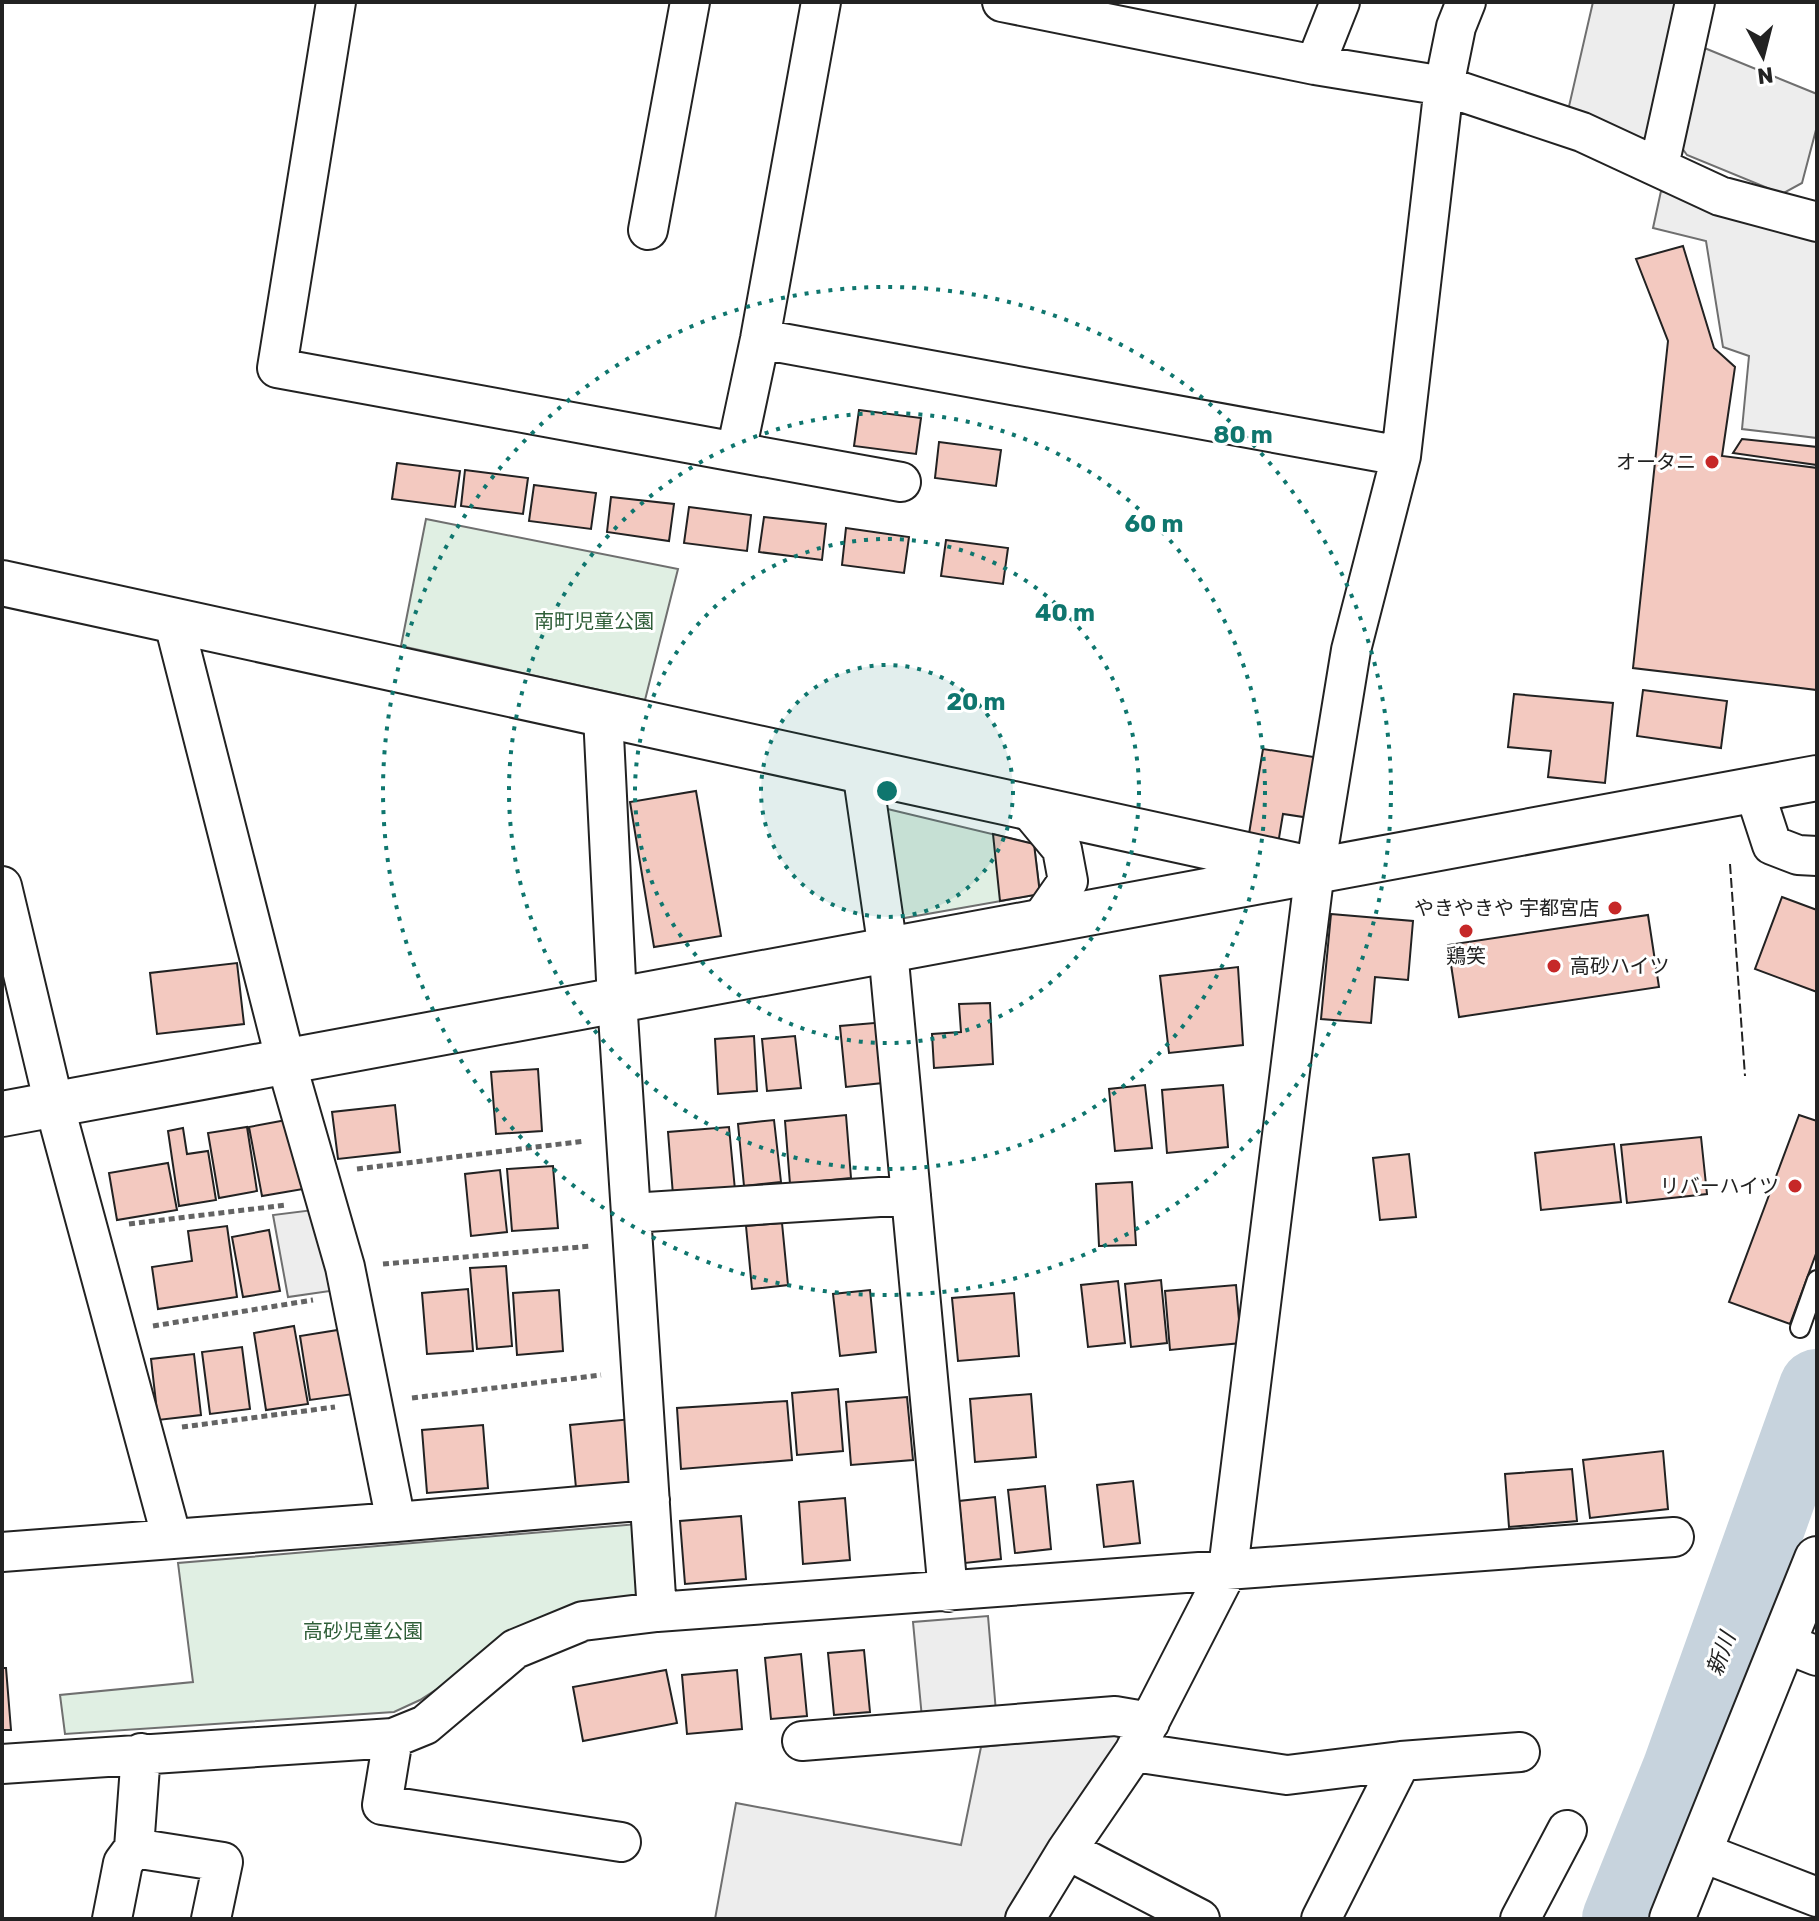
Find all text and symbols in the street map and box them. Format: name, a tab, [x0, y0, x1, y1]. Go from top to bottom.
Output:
north arrow	[1723, 16, 1803, 96]
text: N	[1756, 61, 1775, 90]
text: 80 m	[1213, 421, 1273, 449]
place label: オータニ	[1616, 450, 1696, 474]
marker: オータニ	[1703, 453, 1721, 471]
text: 60 m	[1124, 510, 1184, 538]
text: 40 m	[1035, 599, 1095, 627]
park label: 南町児童公園	[534, 609, 654, 633]
text: 20 m	[946, 688, 1006, 716]
centre of rings	[873, 777, 901, 805]
place label: やきやきや 宇都宮店	[1414, 896, 1599, 920]
marker: やきやきや 宇都宮店	[1606, 899, 1624, 917]
marker: 鶏笑	[1457, 922, 1475, 940]
place label: 鶏笑	[1446, 944, 1486, 968]
place label: 高砂ハイツ	[1570, 954, 1670, 978]
marker: 高砂ハイツ	[1545, 957, 1563, 975]
place label: リバーハイツ	[1660, 1174, 1779, 1198]
marker: リバーハイツ	[1786, 1177, 1804, 1195]
park label: 高砂児童公園	[303, 1619, 423, 1643]
water label: 新川	[1701, 1627, 1742, 1679]

